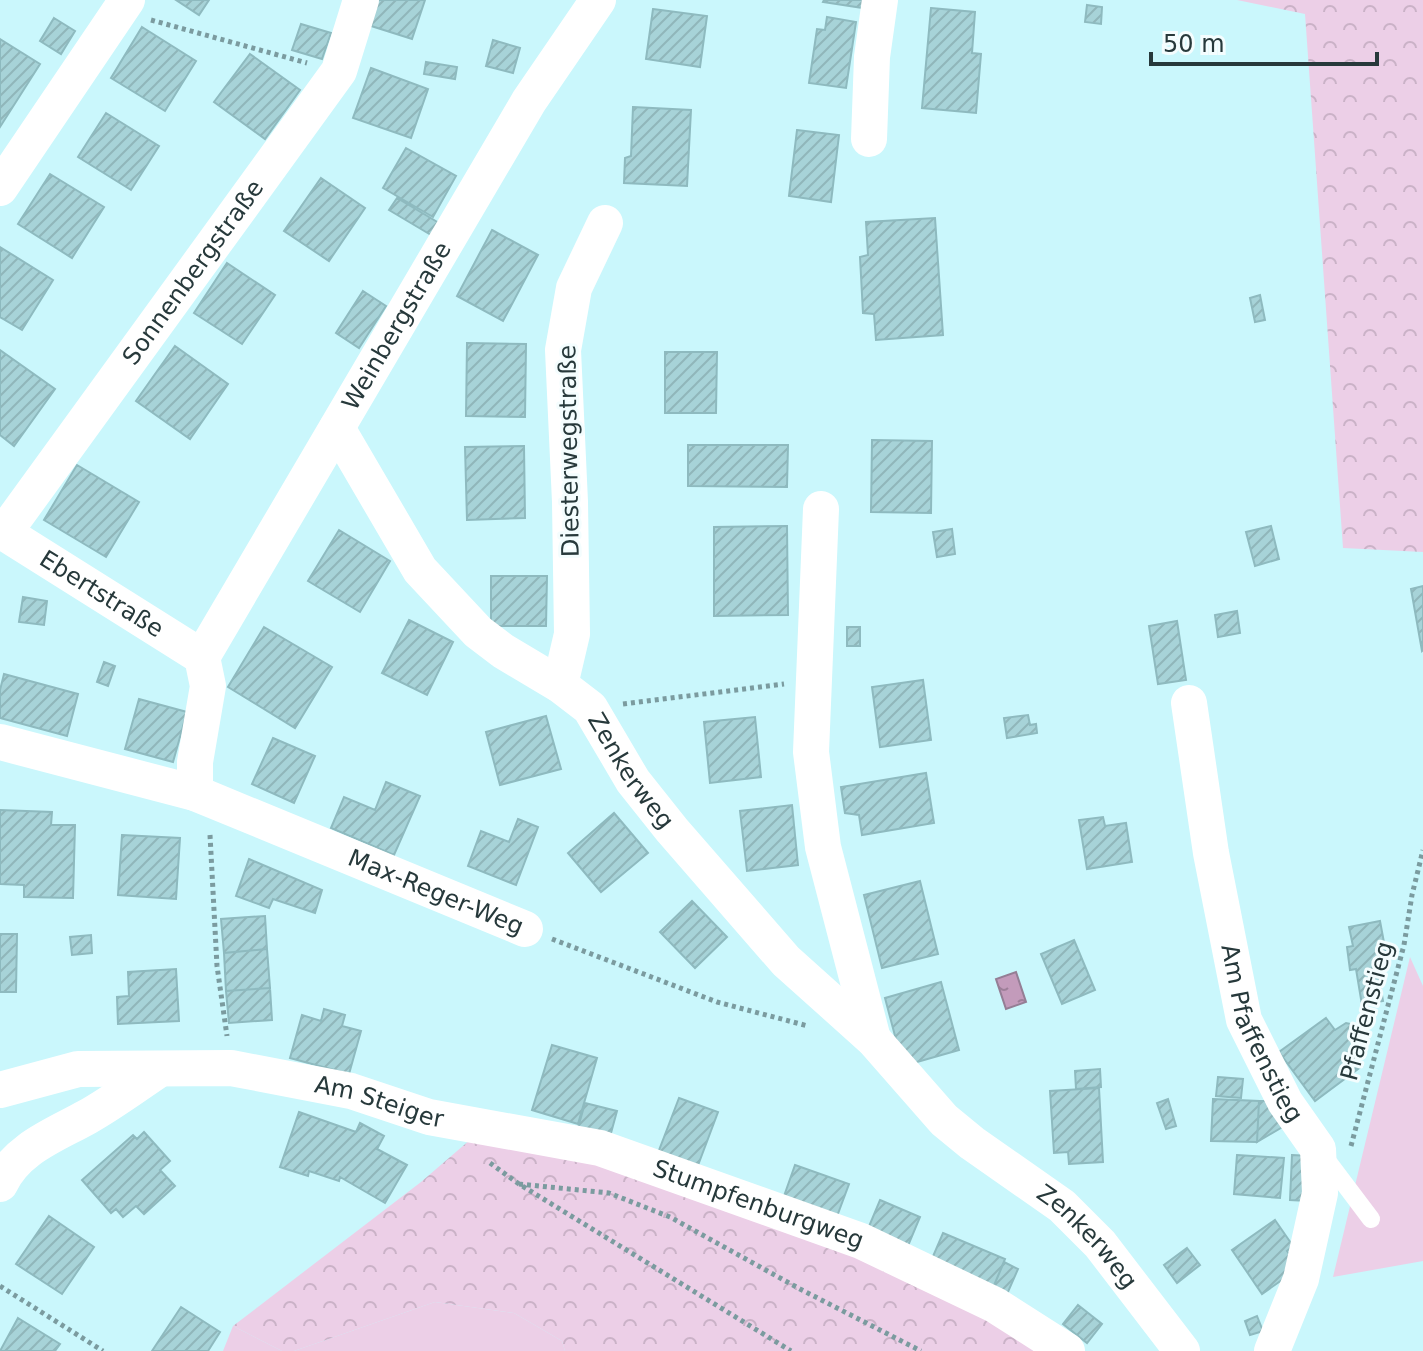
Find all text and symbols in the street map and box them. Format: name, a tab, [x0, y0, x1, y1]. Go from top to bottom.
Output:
scale bar	[1151, 16, 1377, 66]
text: 50 m	[1163, 30, 1225, 58]
street label: Sonnenbergstraße	[117, 174, 269, 370]
street label: Weinbergstraße	[336, 237, 457, 415]
street label: Diesterwegstraße	[553, 345, 585, 557]
street label: Ebertstraße	[35, 545, 169, 643]
street label: Zenkerweg	[582, 708, 680, 834]
street label: Max-Reger-Weg	[344, 844, 528, 941]
street label: Pfaffenstieg	[1335, 938, 1399, 1084]
street label: Am Pfaffenstieg	[1215, 942, 1309, 1128]
street label: Am Steiger	[312, 1070, 446, 1133]
street label: Stumpfenburgweg	[649, 1154, 867, 1255]
street label: Zenkerweg	[1031, 1179, 1143, 1294]

